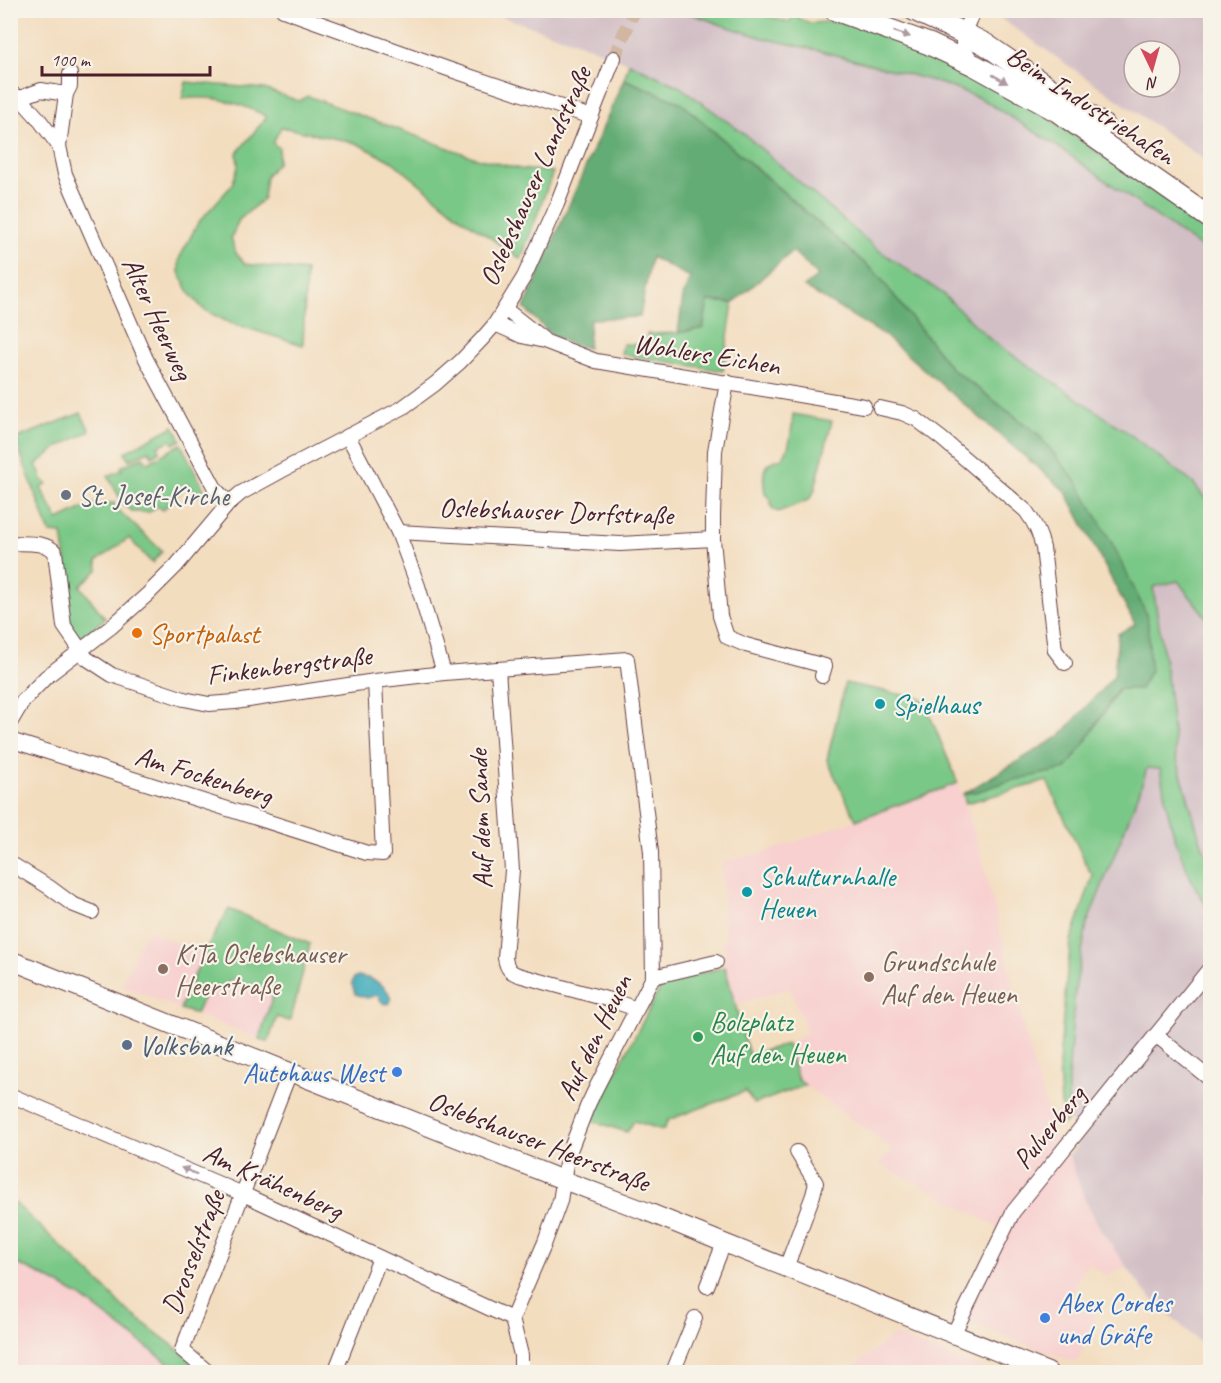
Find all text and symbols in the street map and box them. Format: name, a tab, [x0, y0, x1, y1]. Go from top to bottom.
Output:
one-way arrow	[893, 29, 911, 39]
street label: Beim Industriehafen	[1000, 37, 1183, 173]
scale bar	[42, 39, 210, 77]
north arrow	[1122, 39, 1182, 99]
text: 100 m	[51, 49, 92, 71]
street label: Oslebshauser Landstraße	[471, 59, 600, 291]
text: N	[1144, 73, 1159, 94]
one-way arrow	[992, 74, 1009, 84]
street label: Alter Heerweg	[114, 251, 203, 387]
street label: Wohlers Eichen	[631, 325, 784, 383]
place label: St. Josef-Kirche	[78, 478, 231, 513]
marker: St. Josef-Kirche	[59, 488, 73, 502]
street label: Oslebshauser Dorfstraße	[438, 489, 675, 533]
place label: Sportpalast	[149, 616, 262, 651]
marker: Sportpalast	[130, 626, 144, 640]
street label: Finkenbergstraße	[205, 637, 375, 692]
place label: Spielhaus	[892, 687, 982, 722]
marker: Spielhaus	[873, 697, 887, 711]
street label: Am Fockenberg	[131, 738, 278, 813]
street label: Auf dem Sande	[460, 747, 500, 889]
place label: Schulturnhalle Heuen	[759, 859, 897, 926]
marker: Schulturnhalle Heuen	[740, 885, 754, 899]
place label: KiTa Oslebshauser Heerstraße	[175, 936, 348, 1003]
place label: Grundschule Auf den Heuen	[881, 944, 1018, 1011]
marker: KiTa Oslebshauser Heerstraße	[156, 962, 170, 976]
street label: Auf den Heuen	[549, 967, 640, 1106]
marker: Grundschule Auf den Heuen	[862, 970, 876, 984]
place label: Bolzplatz Auf den Heuen	[710, 1004, 847, 1071]
place label: Volksbank	[139, 1028, 234, 1063]
marker: Bolzplatz Auf den Heuen	[691, 1030, 705, 1044]
marker: Volksbank	[120, 1038, 134, 1052]
place label: Autohaus West	[243, 1055, 388, 1090]
marker: Autohaus West	[390, 1065, 404, 1079]
street label: Pulverberg	[1005, 1077, 1095, 1176]
street label: Oslebshauser Heerstraße	[423, 1083, 657, 1200]
street label: Am Krähenberg	[198, 1135, 350, 1228]
one-way arrow	[180, 1166, 198, 1176]
street label: Drosselstraße	[153, 1183, 233, 1319]
place label: Abex Cordes und Gräfe	[1057, 1285, 1174, 1352]
marker: Abex Cordes und Gräfe	[1038, 1311, 1052, 1325]

